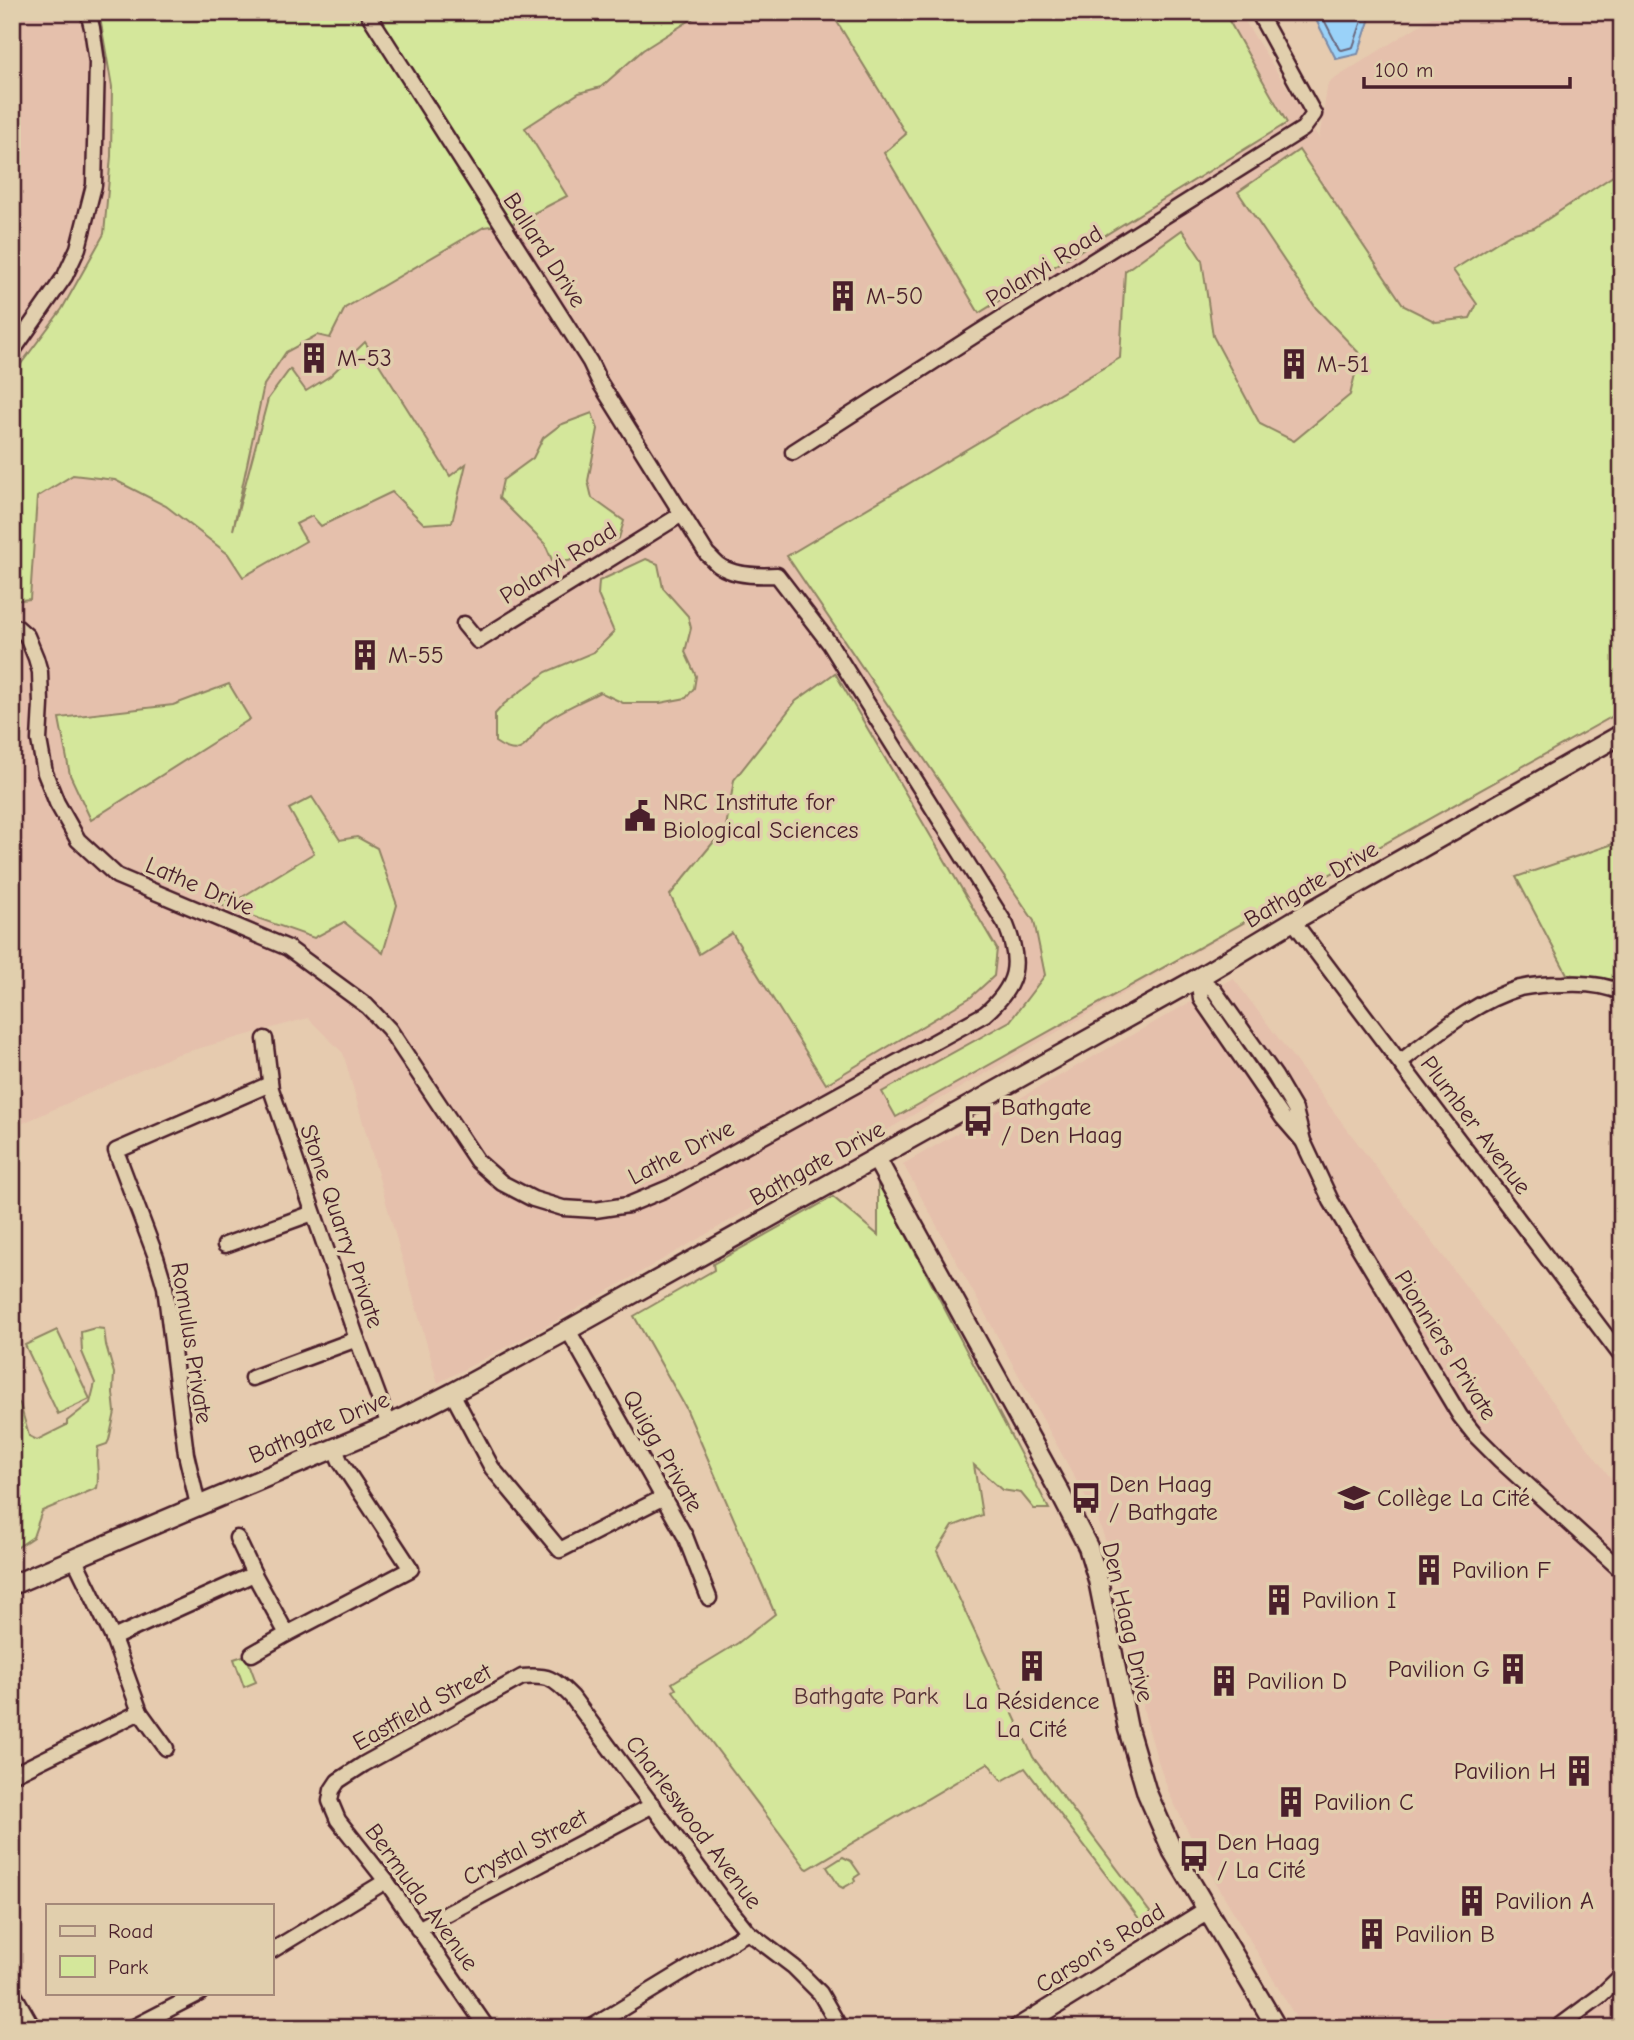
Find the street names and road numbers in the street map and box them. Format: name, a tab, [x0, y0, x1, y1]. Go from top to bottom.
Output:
street label: Ballard Drive	[497, 187, 593, 313]
street label: Polanyi Road	[981, 219, 1107, 313]
street label: Polanyi Road	[495, 516, 621, 610]
street label: Bathgate Drive	[1239, 834, 1383, 934]
street label: Lathe Drive	[141, 851, 259, 921]
street label: Plumber Avenue	[1415, 1050, 1537, 1200]
street label: Lathe Drive	[623, 1113, 739, 1191]
street label: Bathgate Drive	[745, 1114, 889, 1212]
street label: Stone Quarry Private	[294, 1121, 390, 1331]
street label: Romulus Private	[165, 1260, 219, 1426]
street label: Pionniers Private	[1389, 1265, 1503, 1425]
street label: Bathgate Drive	[245, 1385, 393, 1469]
street label: Quigg Private	[617, 1385, 709, 1517]
street label: Den Haag Drive	[1096, 1539, 1160, 1705]
street label: Eastfield Street	[348, 1657, 497, 1757]
street label: Charleswood Avenue	[620, 1730, 768, 1914]
street label: Crystal Street	[458, 1802, 593, 1891]
street label: Bermuda Avenue	[359, 1818, 485, 1976]
street label: Carson's Road	[1030, 1897, 1170, 1999]

